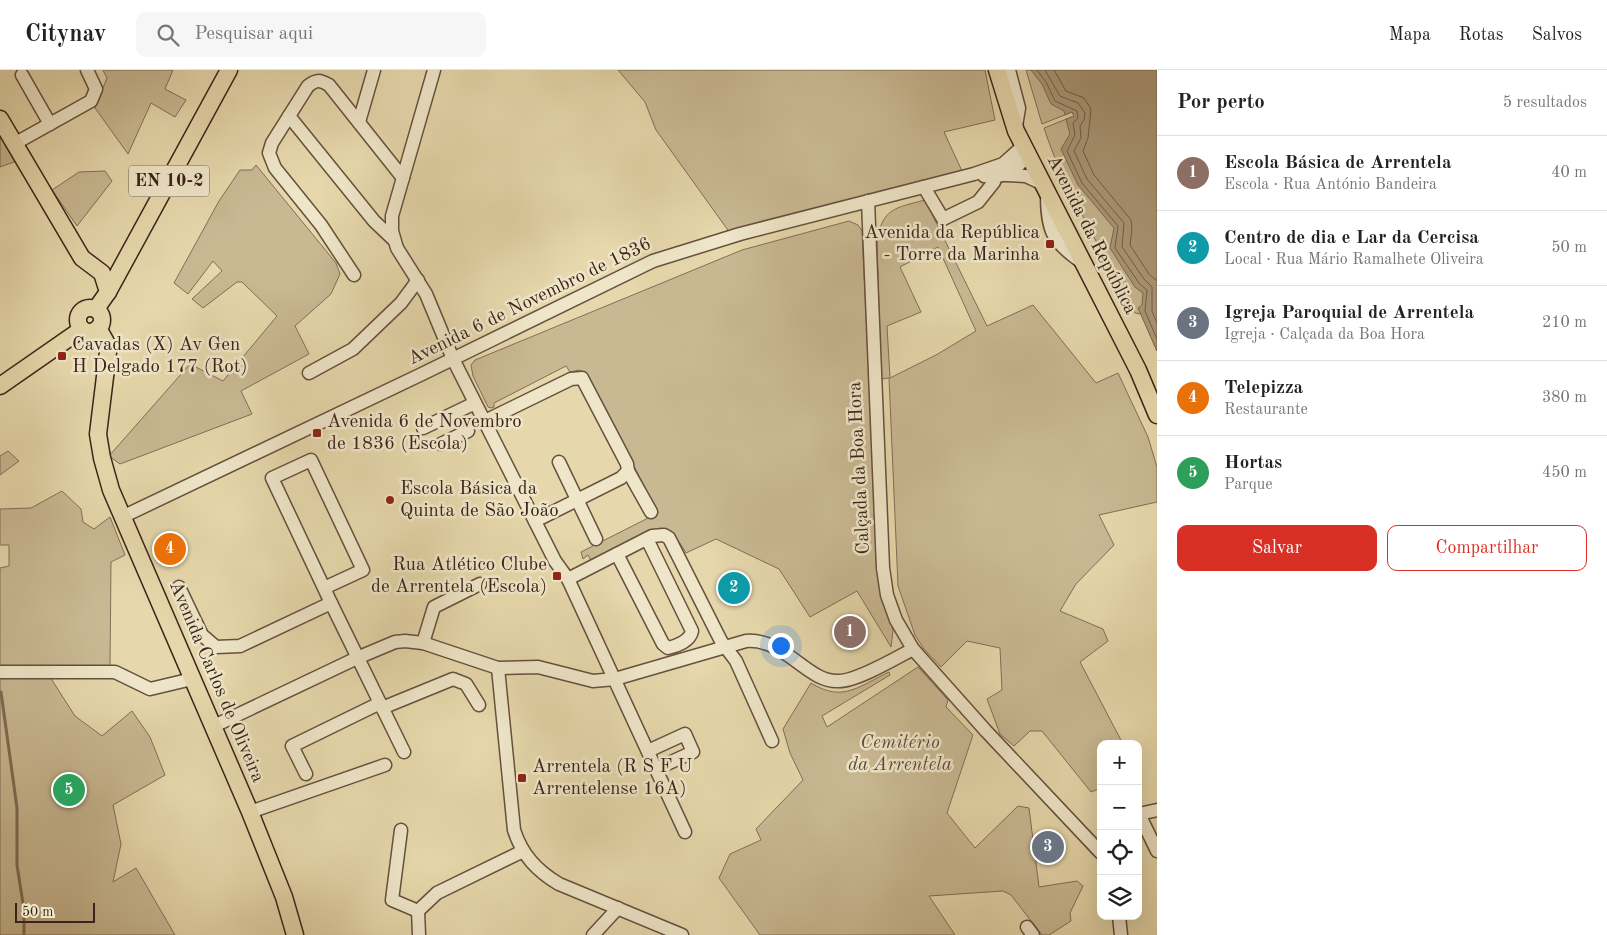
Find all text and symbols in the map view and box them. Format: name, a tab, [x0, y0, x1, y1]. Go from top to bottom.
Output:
search box	[136, 12, 486, 57]
icon: search	[154, 21, 182, 49]
text: Citynav	[25, 23, 106, 47]
text: Pesquisar aqui	[194, 25, 313, 44]
text: Mapa	[1389, 26, 1431, 44]
text: Rotas	[1459, 26, 1504, 44]
text: Salvos	[1532, 26, 1582, 44]
text: Por perto	[1177, 92, 1265, 113]
text: 5 resultados	[1503, 95, 1587, 111]
street label: Avenida da República	[1043, 152, 1140, 318]
text: Escola Básica de Arrentela	[1224, 154, 1452, 173]
road number: EN 10-2	[129, 165, 209, 196]
text: 1	[1188, 165, 1198, 181]
text: 40 m	[1551, 165, 1587, 181]
text: Escola · Rua António Bandeira	[1224, 177, 1437, 193]
place label: Avenida da República - Torre da Marinha	[864, 224, 1041, 265]
text: Centro de dia e Lar da Cercisa	[1224, 229, 1479, 248]
street label: Avenida 6 de Novembro de 1836	[405, 235, 655, 369]
marker: Avenida da República - Torre da Marinha	[1044, 238, 1056, 250]
text: 2	[1188, 240, 1198, 256]
text: 50 m	[1551, 240, 1587, 256]
text: Local · Rua Mário Ramalhete Oliveira	[1224, 252, 1484, 268]
text: Igreja Paroquial de Arrentela	[1224, 304, 1474, 323]
text: 3	[1188, 315, 1198, 331]
text: 210 m	[1542, 315, 1587, 331]
text: Igreja · Calçada da Boa Hora	[1224, 327, 1425, 343]
place label: Cavadas (X) Av Gen H Delgado 177 (Rot)	[72, 335, 247, 377]
marker: Cavadas (X) Av Gen H Delgado 177 (Rot)	[56, 350, 68, 362]
text: Telepizza	[1224, 379, 1303, 398]
street label: Calçada da Boa Hora	[846, 381, 874, 555]
text: 4	[1188, 390, 1198, 406]
text: 380 m	[1542, 390, 1587, 406]
text: Restaurante	[1224, 402, 1308, 418]
place label: Avenida 6 de Novembro de 1836 (Escola)	[327, 413, 522, 454]
marker: Avenida 6 de Novembro de 1836 (Escola)	[311, 427, 323, 439]
text: Hortas	[1224, 454, 1282, 473]
text: 5	[1188, 465, 1198, 481]
text: 450 m	[1542, 465, 1587, 481]
text: Parque	[1224, 477, 1273, 493]
place label: Escola Básica da Quinta de São João	[400, 480, 559, 521]
marker: Escola Básica da Quinta de São João	[384, 494, 396, 506]
button: Salvar	[1177, 525, 1377, 571]
button: Compartilhar	[1387, 525, 1587, 571]
pin: 4	[154, 530, 186, 568]
place label: Rua Atlético Clube de Arrentela (Escola)	[371, 556, 547, 597]
pin: 2	[718, 569, 750, 607]
marker: Rua Atlético Clube de Arrentela (Escola)	[551, 570, 563, 582]
street label: Avenida Carlos de Oliveira	[165, 578, 267, 786]
pin: 1	[834, 613, 866, 651]
your location	[768, 633, 794, 659]
park label: Cemitério da Arrentela	[848, 734, 952, 775]
map controls	[1097, 740, 1142, 920]
button: +	[1097, 740, 1142, 785]
place label: Arrentela (R S F U Arrentelense 16A)	[532, 757, 693, 799]
pin: 5	[53, 771, 85, 809]
marker: Arrentela (R S F U Arrentelense 16A)	[516, 772, 528, 784]
button: −	[1097, 785, 1142, 830]
pin: 3	[1032, 828, 1064, 866]
button: locate	[1097, 830, 1142, 875]
button: layers	[1097, 875, 1142, 920]
scale bar	[15, 900, 95, 923]
text: 50 m	[22, 905, 53, 919]

